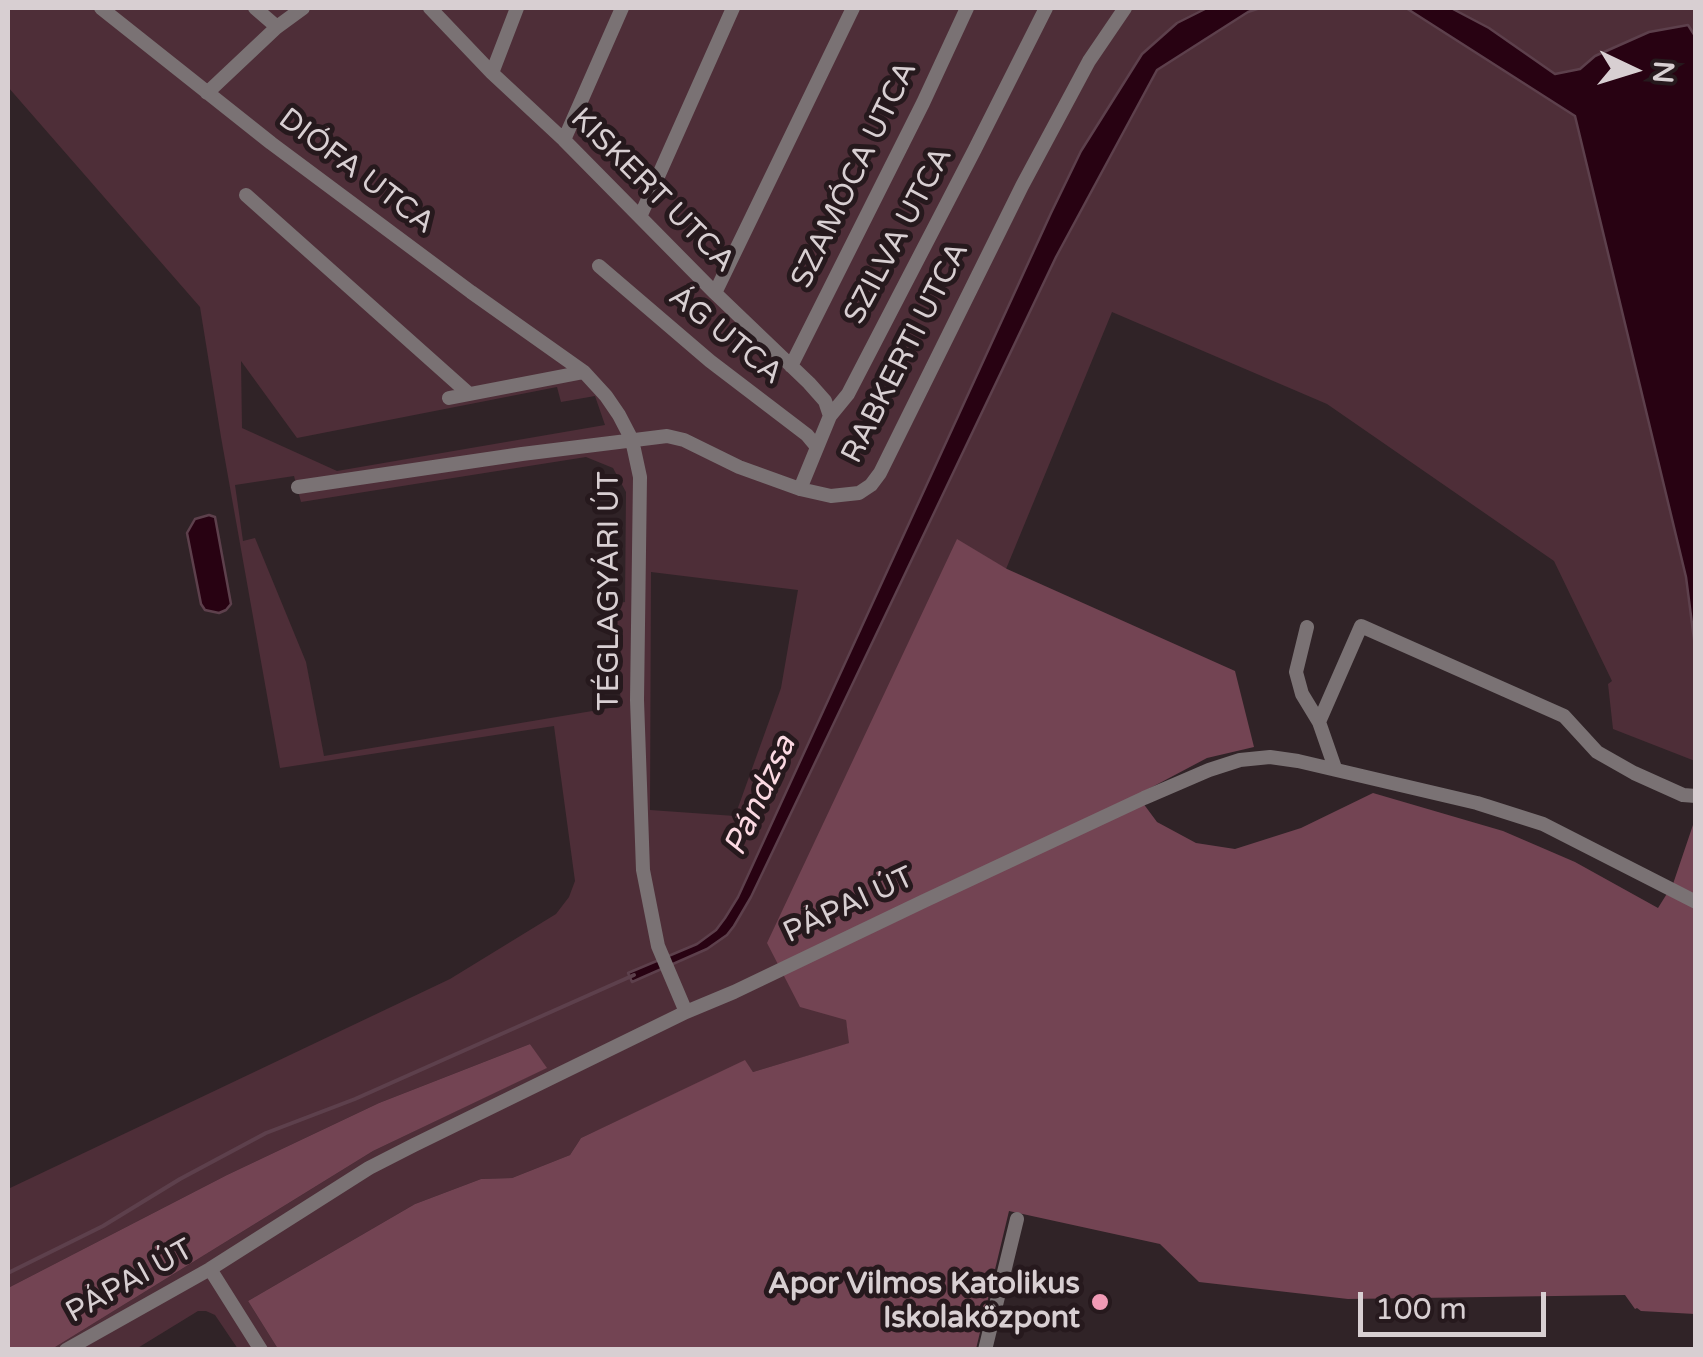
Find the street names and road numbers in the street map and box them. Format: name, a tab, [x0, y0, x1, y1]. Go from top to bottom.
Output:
street label: SZAMÓCA UTCA	[784, 56, 926, 294]
street label: KISKERT UTCA	[562, 101, 742, 281]
street label: DIÓFA UTCA	[271, 102, 441, 242]
street label: SZILVA UTCA	[837, 141, 961, 331]
street label: RABKERTI UTCA	[835, 236, 977, 470]
street label: ÁG UTCA	[661, 279, 789, 393]
street label: TÉGLAGYÁRI ÚT	[592, 471, 628, 711]
street label: PÁPAI ÚT	[778, 860, 920, 952]
street label: PÁPAI ÚT	[60, 1232, 200, 1332]

